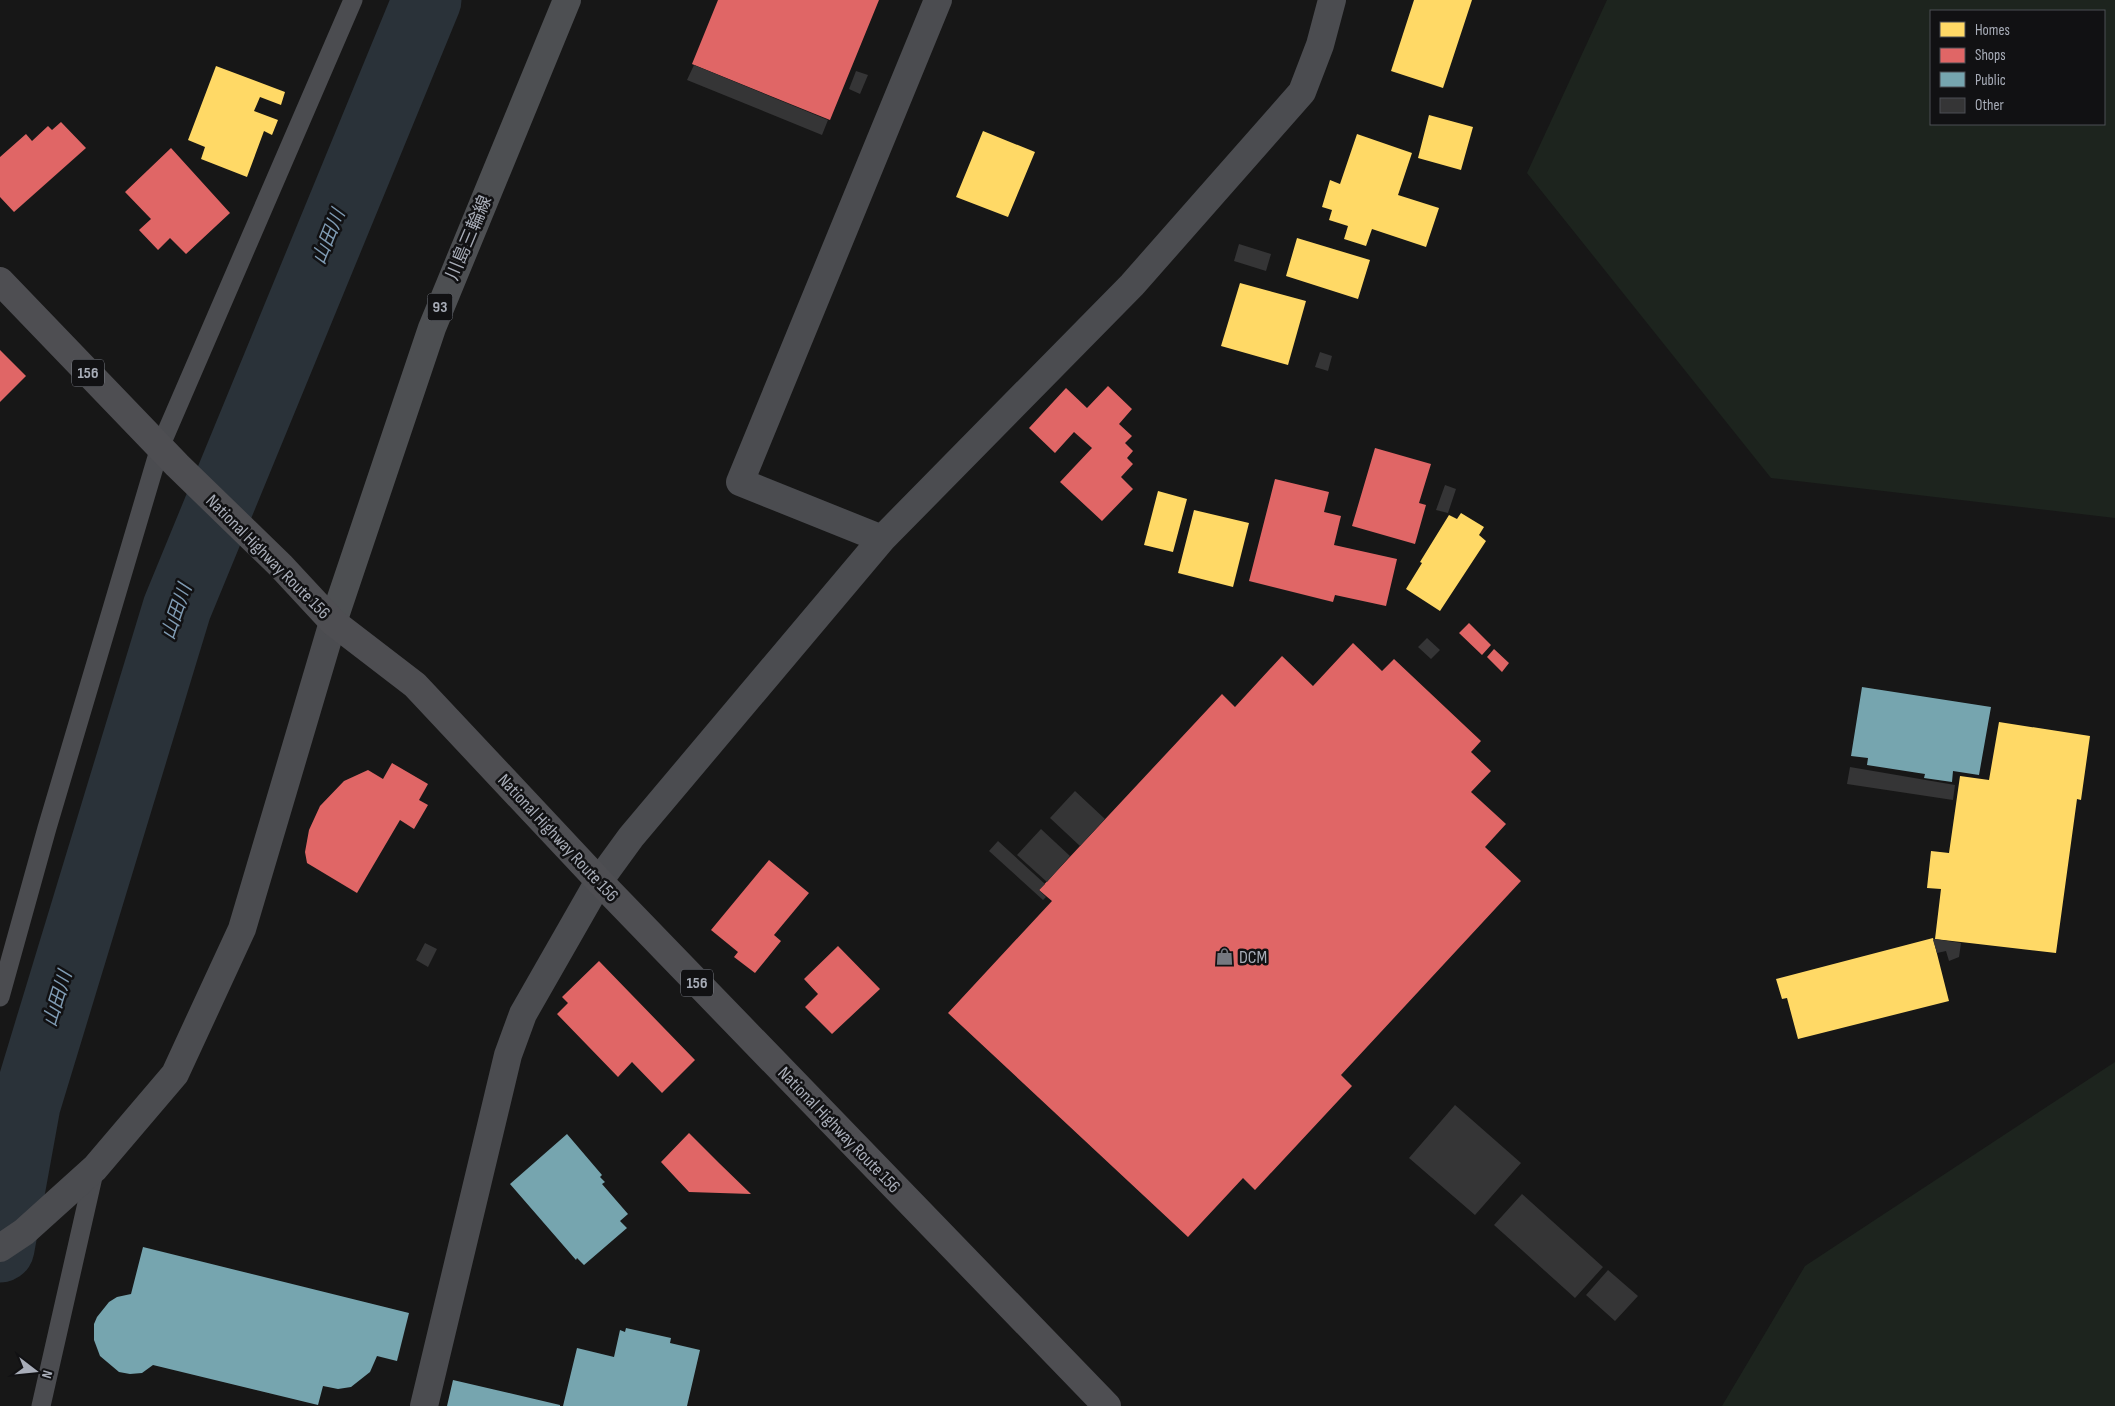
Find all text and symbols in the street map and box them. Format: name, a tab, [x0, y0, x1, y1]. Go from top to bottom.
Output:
legend	[1930, 10, 2105, 125]
text: Homes	[1975, 21, 2010, 40]
text: Shops	[1975, 46, 2006, 65]
text: Public	[1975, 71, 2006, 90]
text: Other	[1975, 96, 2004, 115]
street label: 川島三輪線	[442, 192, 496, 284]
water label: 山田川	[308, 204, 351, 268]
road number: 93	[428, 294, 452, 320]
road number: 156	[72, 359, 104, 386]
street label: National Highway Route 156	[202, 491, 335, 624]
water label: 山田川	[157, 579, 198, 643]
street label: National Highway Route 156	[493, 770, 623, 906]
shop icon: DCM	[1215, 947, 1235, 967]
place label: DCM	[1239, 947, 1267, 968]
water label: 山田川	[39, 966, 78, 1030]
road number: 156	[681, 970, 713, 996]
street label: National Highway Route 156	[773, 1063, 905, 1197]
north arrow	[10, 1346, 60, 1396]
text: N	[38, 1369, 56, 1380]

